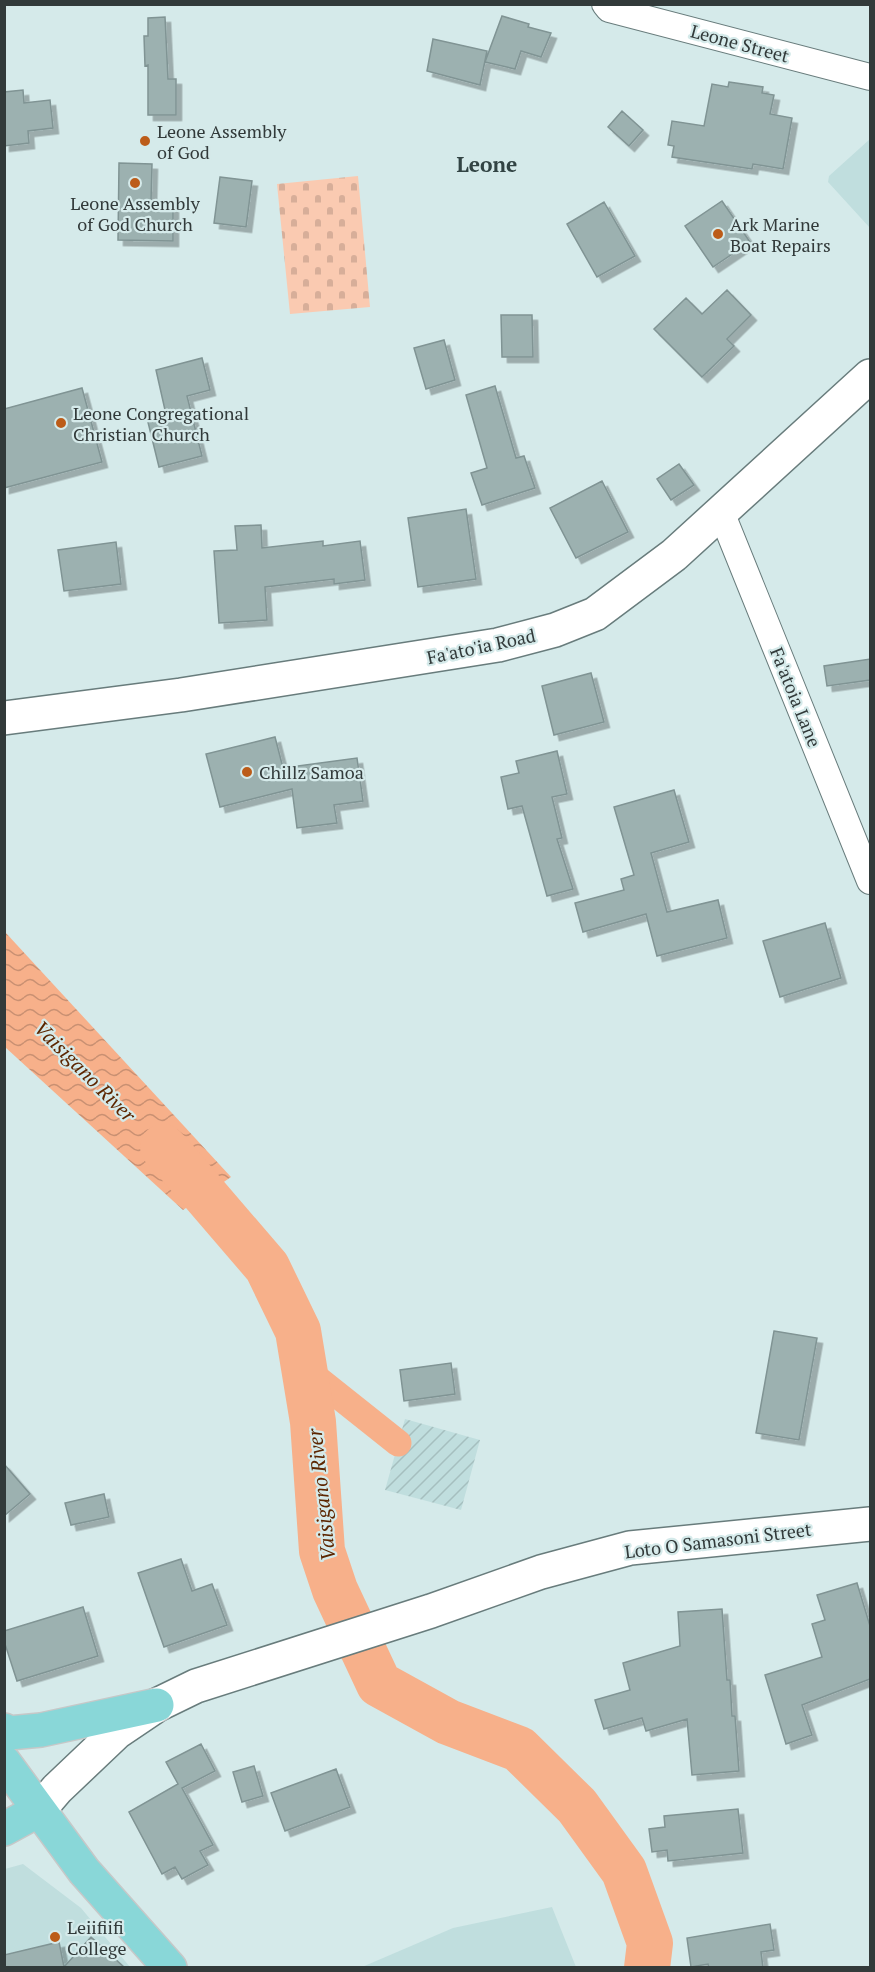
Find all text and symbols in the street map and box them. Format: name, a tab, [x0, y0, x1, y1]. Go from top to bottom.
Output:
street label: Leone Street	[688, 18, 792, 68]
place label: Leone Assembly of God	[157, 119, 287, 164]
marker: Leone Assembly of God	[138, 134, 152, 148]
district label: Leone	[457, 150, 517, 178]
marker: Leone Assembly of God Church	[128, 176, 142, 190]
place label: Leone Assembly of God Church	[70, 191, 201, 236]
place label: Ark Marine Boat Repairs	[730, 212, 831, 257]
marker: Ark Marine Boat Repairs	[711, 227, 725, 241]
place label: Leone Congregational Christian Church	[73, 401, 249, 446]
marker: Leone Congregational Christian Church	[54, 416, 68, 430]
street label: Fa'ato'ia Road	[425, 623, 537, 669]
street label: Fa'atoia Lane	[765, 644, 827, 750]
place label: Chillz Samoa	[259, 760, 364, 784]
marker: Chillz Samoa	[240, 765, 254, 779]
water label: Vaisigano River	[29, 1015, 142, 1128]
water label: Vaisigano River	[301, 1426, 341, 1562]
street label: Loto O Samasoni Street	[623, 1517, 813, 1563]
place label: Leiifiifi College	[67, 1915, 127, 1960]
marker: Leiifiifi College	[48, 1930, 62, 1944]

